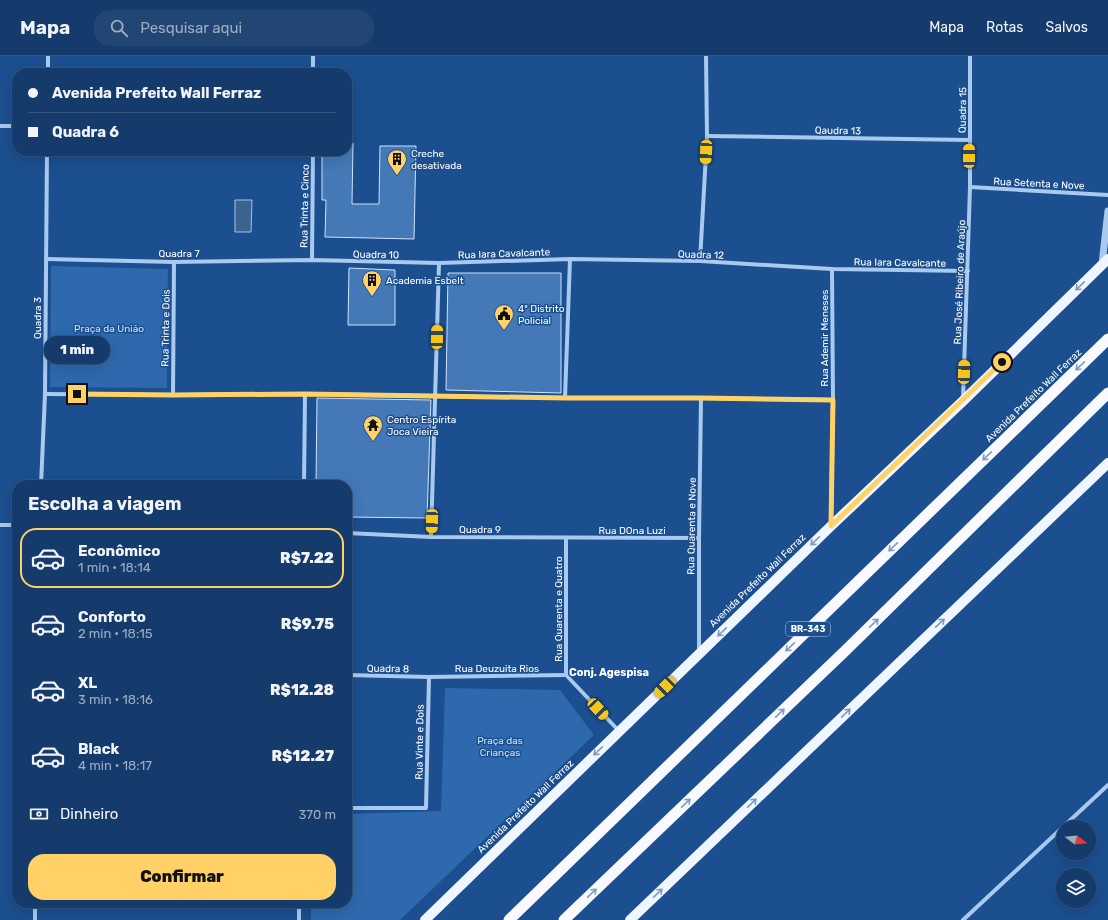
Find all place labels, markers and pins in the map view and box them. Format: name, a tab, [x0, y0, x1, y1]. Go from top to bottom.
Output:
building icon: Creche desativada	[386, 148, 408, 176]
place label: Creche desativada	[411, 148, 462, 172]
building icon: Academia Esbelt	[361, 269, 383, 297]
place label: Academia Esbelt	[386, 275, 464, 287]
public building icon: 4º Distrito Policial	[493, 303, 515, 331]
place label: 4º Distrito Policial	[518, 303, 565, 327]
temple icon: Centro Espírita Joca Vieira	[362, 414, 384, 442]
place label: Centro Espírita Joca Vieira	[387, 414, 456, 438]

